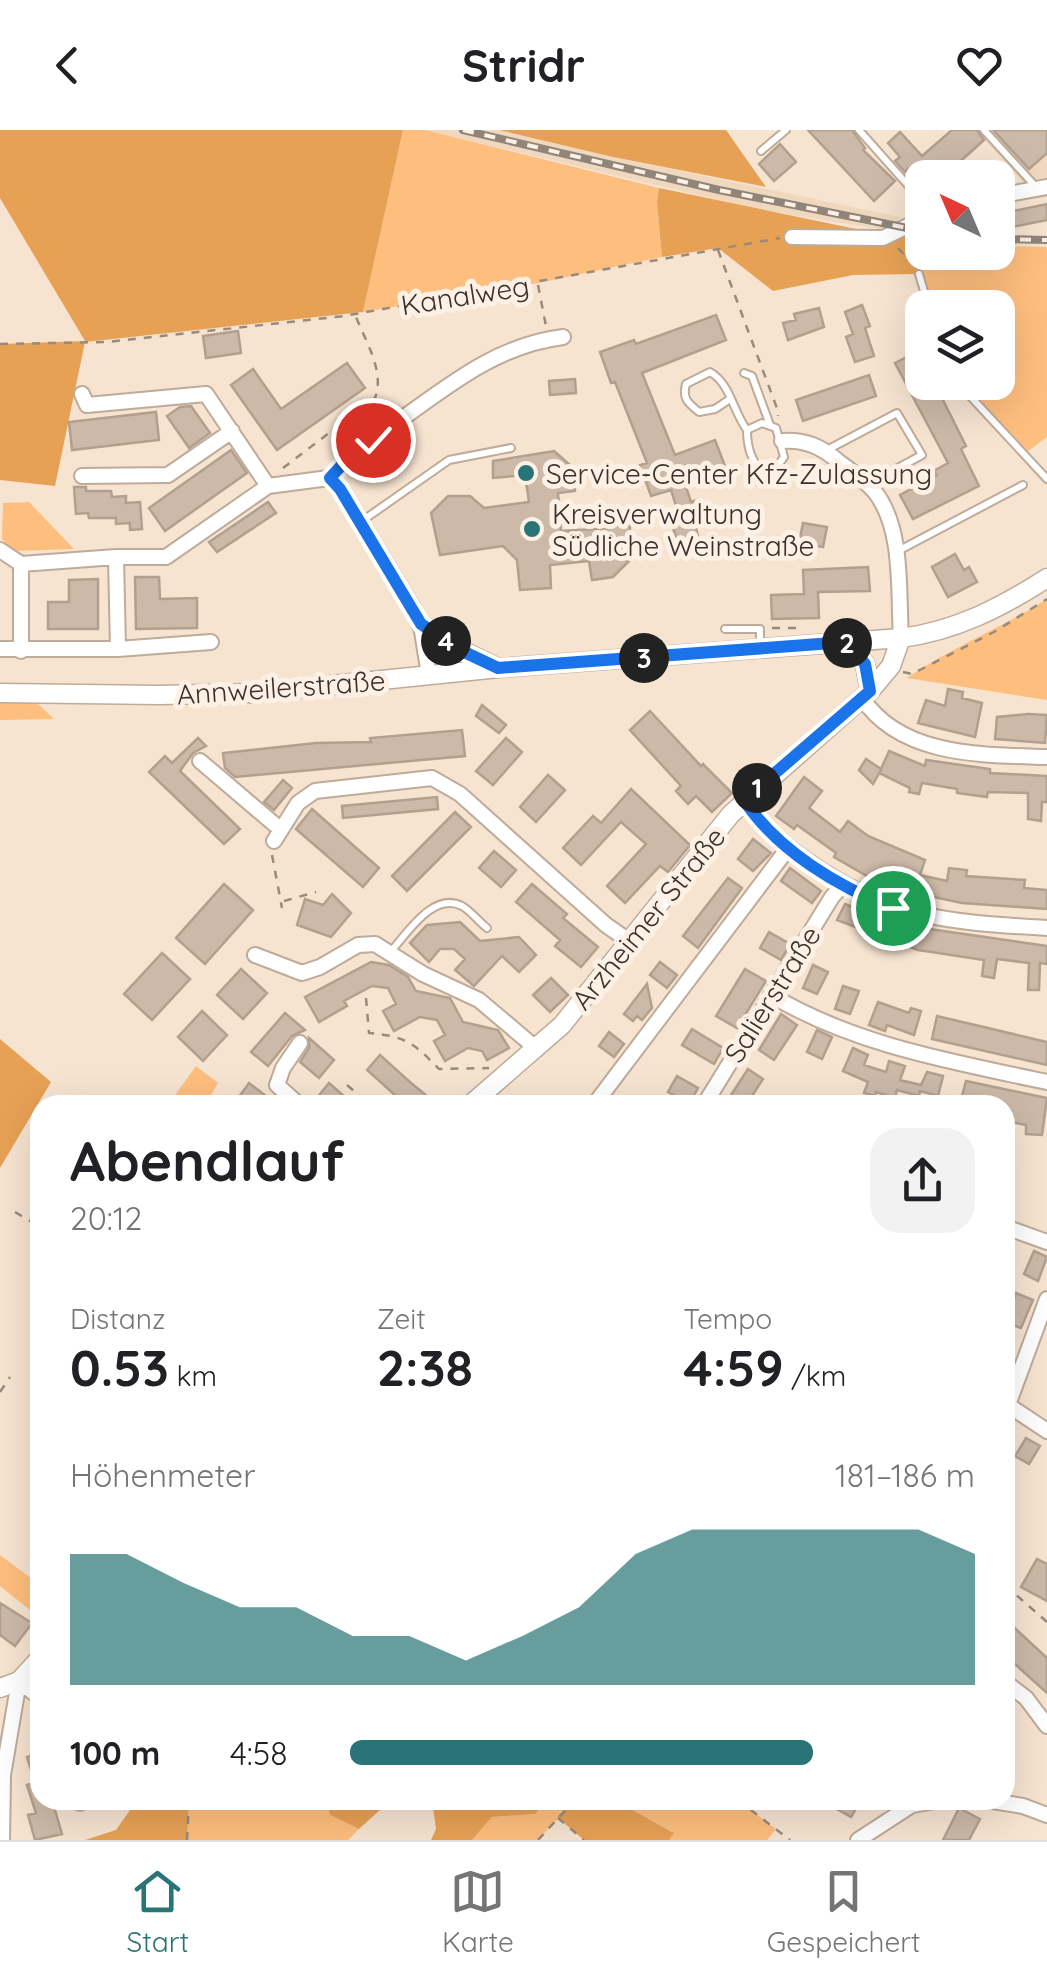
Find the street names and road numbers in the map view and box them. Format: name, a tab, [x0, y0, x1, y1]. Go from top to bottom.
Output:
street label: Kanalweg	[398, 268, 532, 322]
street label: Annweilerstraße	[176, 662, 386, 712]
street label: Arzheimer Straße	[564, 819, 732, 1017]
street label: Salierstraße	[716, 919, 828, 1069]

